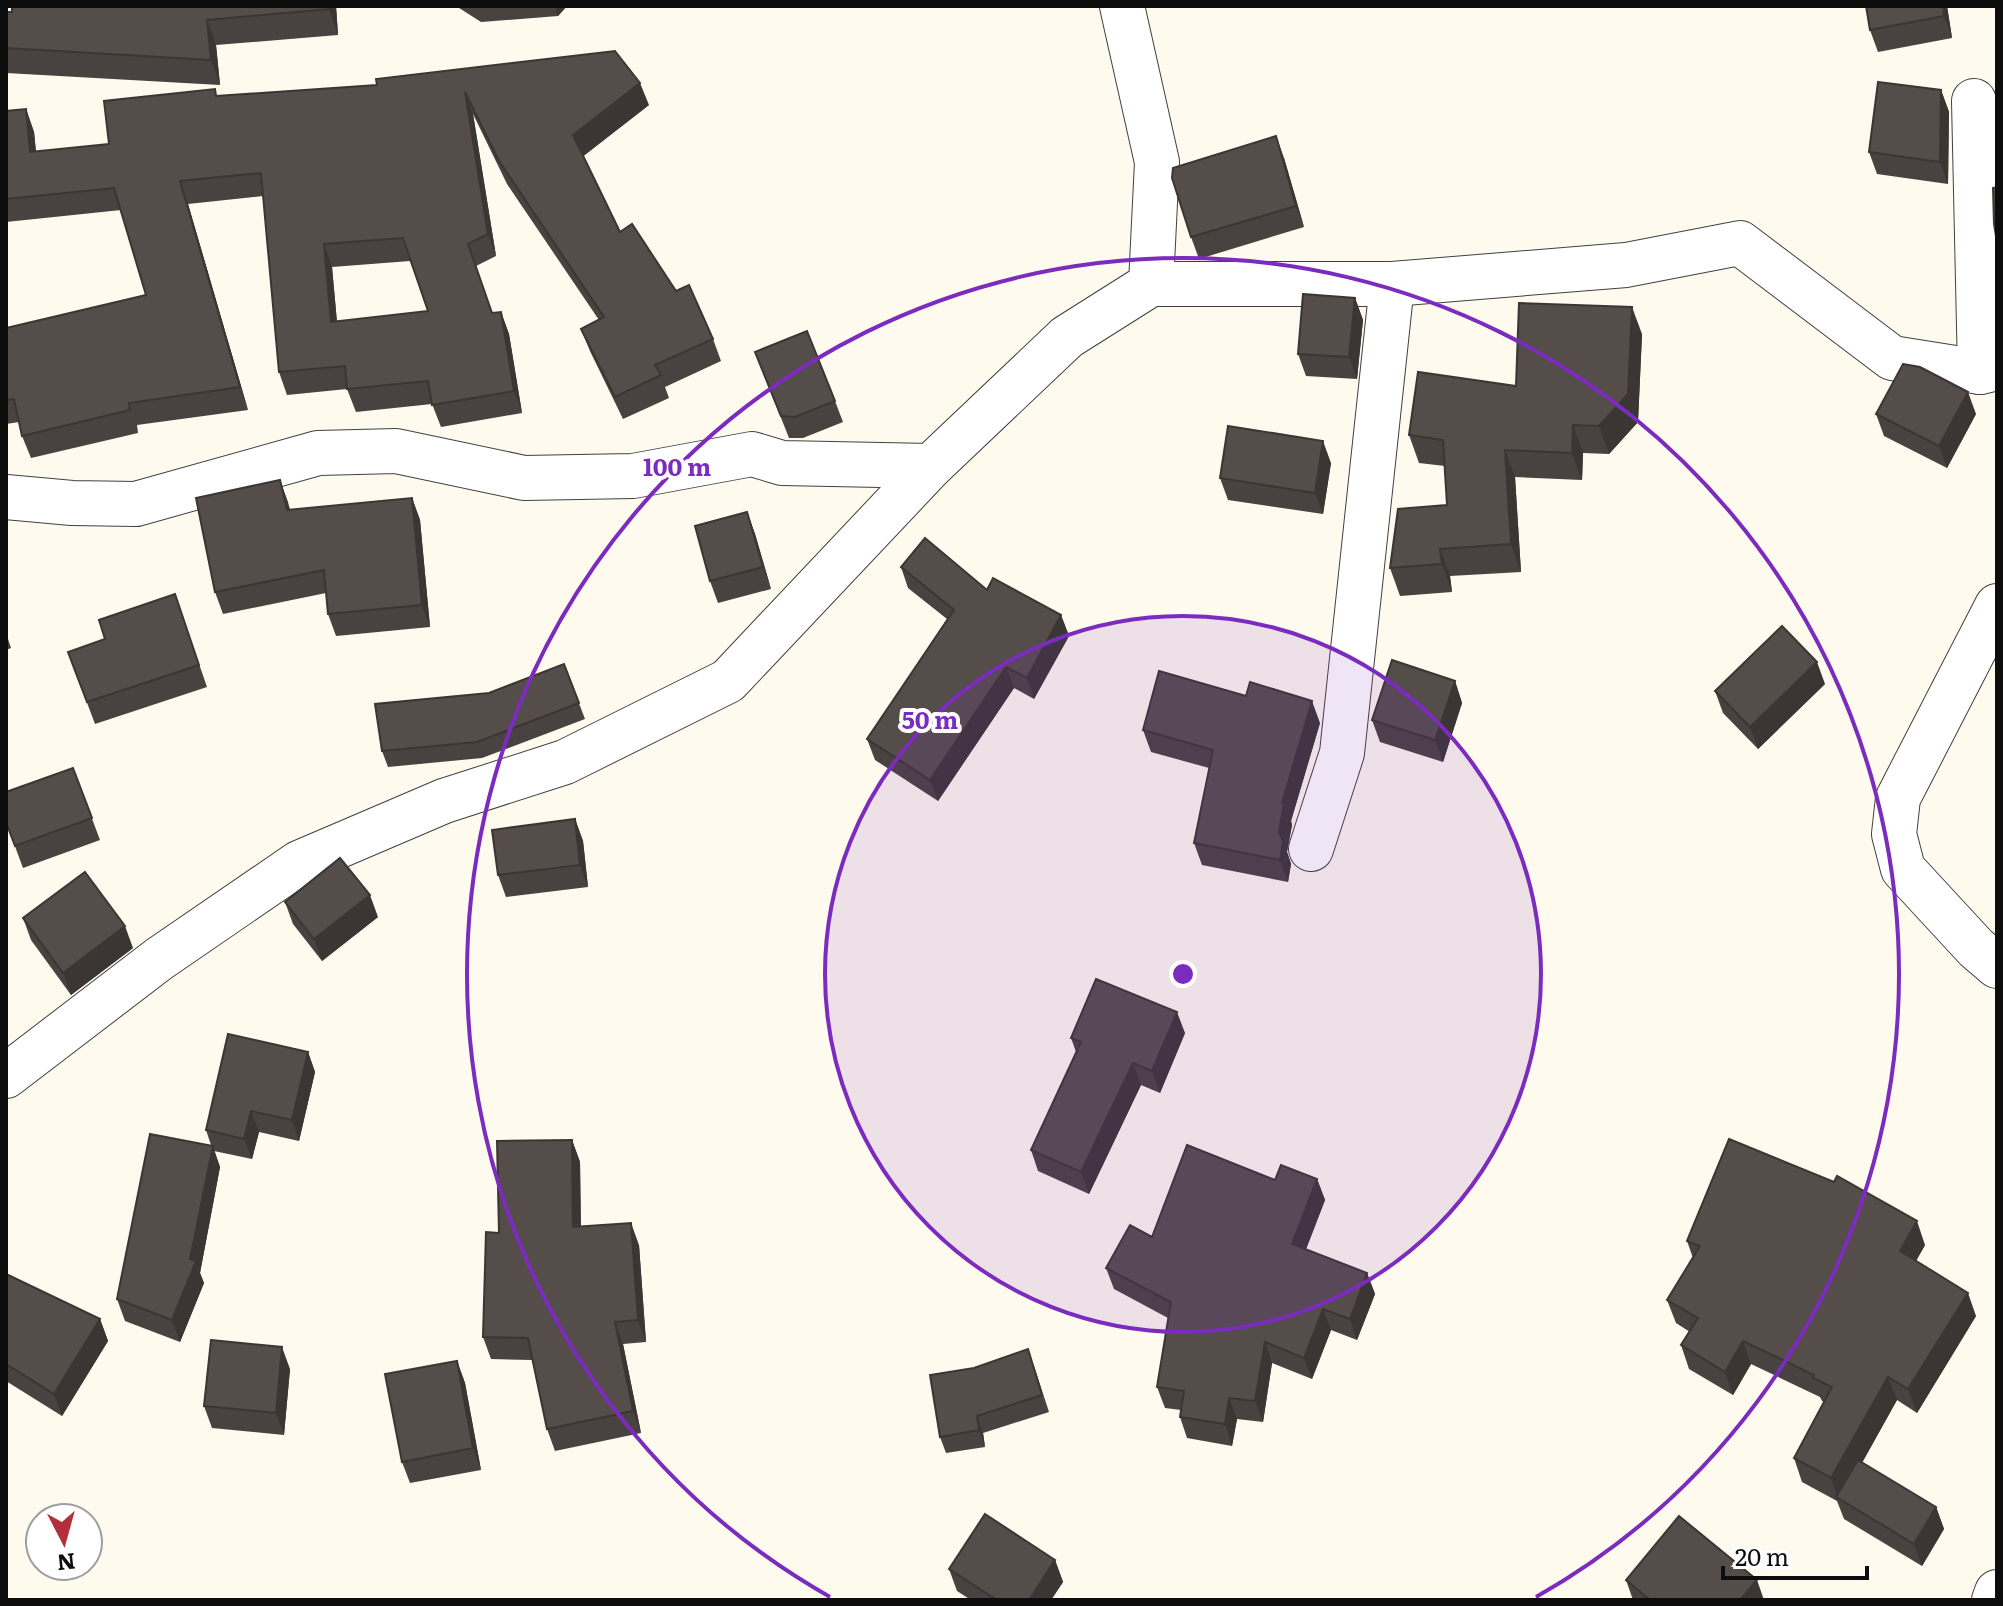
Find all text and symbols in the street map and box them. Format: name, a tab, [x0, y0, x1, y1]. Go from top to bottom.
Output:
text: 100 m	[643, 448, 711, 483]
text: 50 m	[902, 701, 958, 736]
centre of rings	[1169, 960, 1197, 988]
north arrow	[24, 1502, 104, 1582]
scale bar	[1723, 1530, 1867, 1580]
text: 20 m	[1735, 1538, 1789, 1573]
text: N	[55, 1546, 77, 1581]

